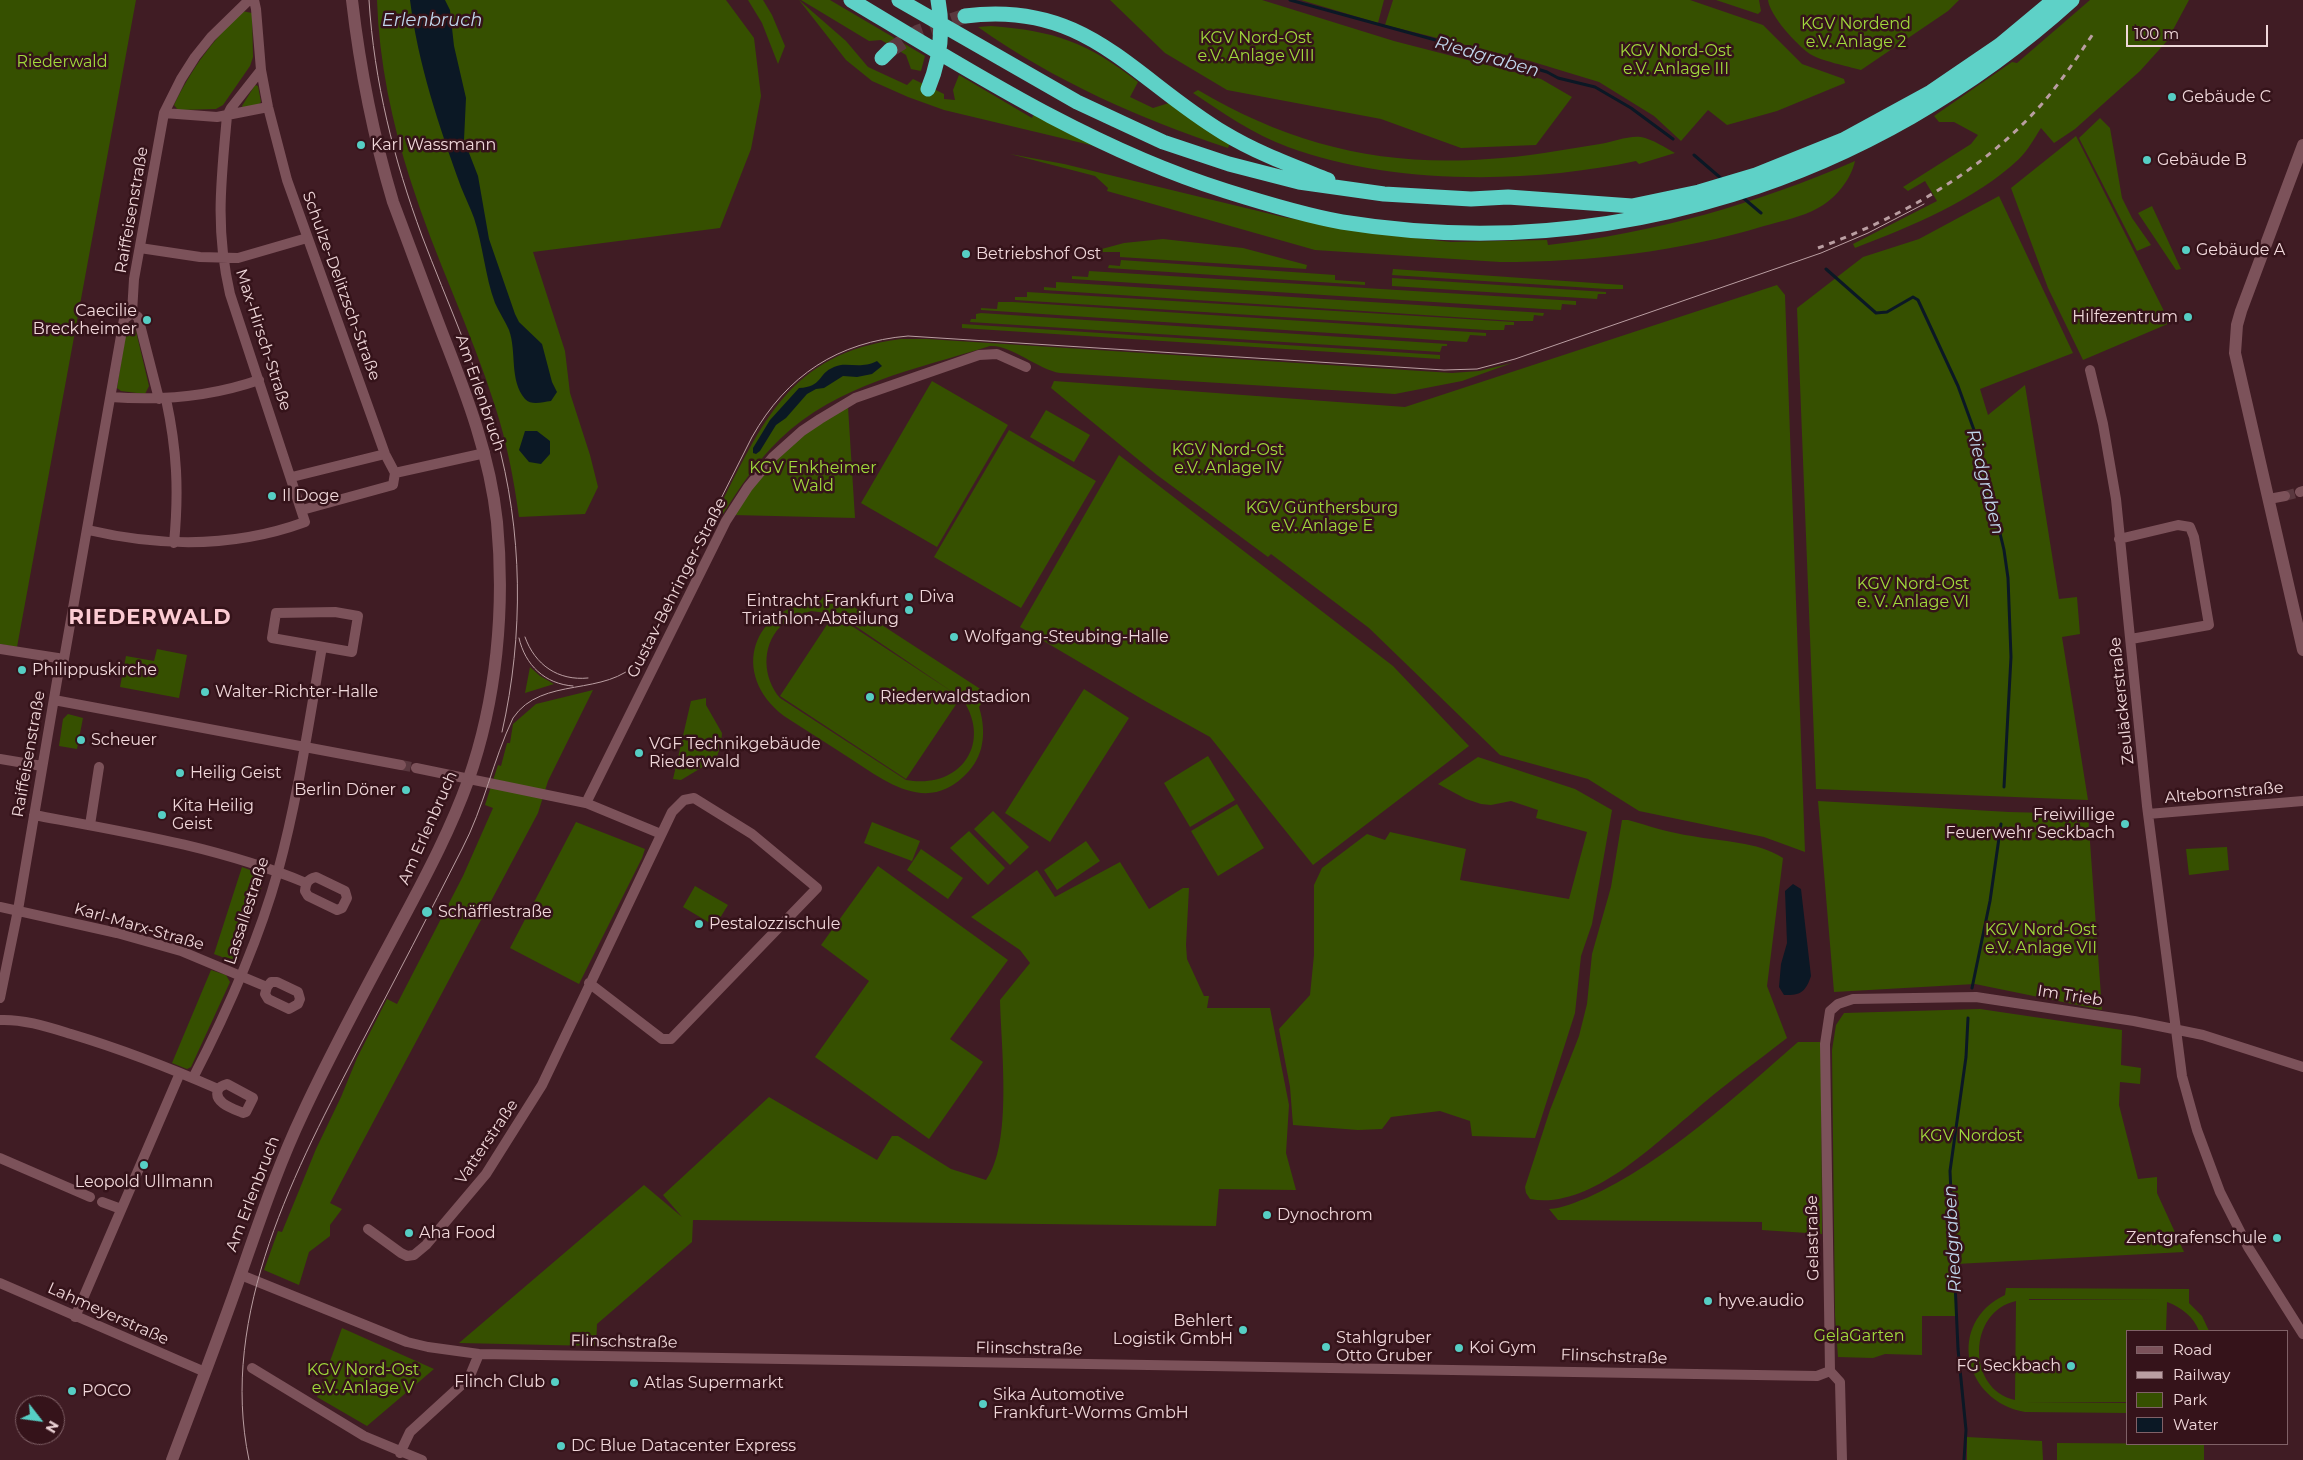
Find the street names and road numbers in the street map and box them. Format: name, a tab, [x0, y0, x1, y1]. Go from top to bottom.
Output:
street label: Raiffeisenstraße	[111, 145, 153, 275]
street label: Schulze-Delitzsch-Straße	[298, 189, 384, 383]
street label: Max-Hirsch-Straße	[231, 267, 295, 413]
street label: Am Erlenbruch	[451, 332, 509, 454]
street label: Gustav-Behringer-Straße	[623, 495, 731, 681]
street label: Zeuläckerstraße	[2106, 636, 2138, 766]
street label: Raiffeisenstraße	[8, 689, 50, 819]
street label: Am Erlenbruch	[394, 768, 462, 888]
street label: Altebornstraße	[2164, 778, 2284, 808]
street label: Lassallestraße	[221, 855, 273, 967]
street label: Karl-Marx-Straße	[72, 899, 206, 955]
street label: Im Trieb	[2036, 981, 2104, 1011]
street label: Vatterstraße	[452, 1096, 522, 1188]
street label: Am Erlenbruch	[222, 1134, 284, 1254]
street label: Gelastraße	[1803, 1195, 1823, 1281]
street label: Lahmeyerstraße	[44, 1279, 172, 1349]
street label: Flinschstraße	[570, 1331, 678, 1353]
street label: Flinschstraße	[975, 1338, 1083, 1360]
street label: Flinschstraße	[1560, 1346, 1668, 1368]

